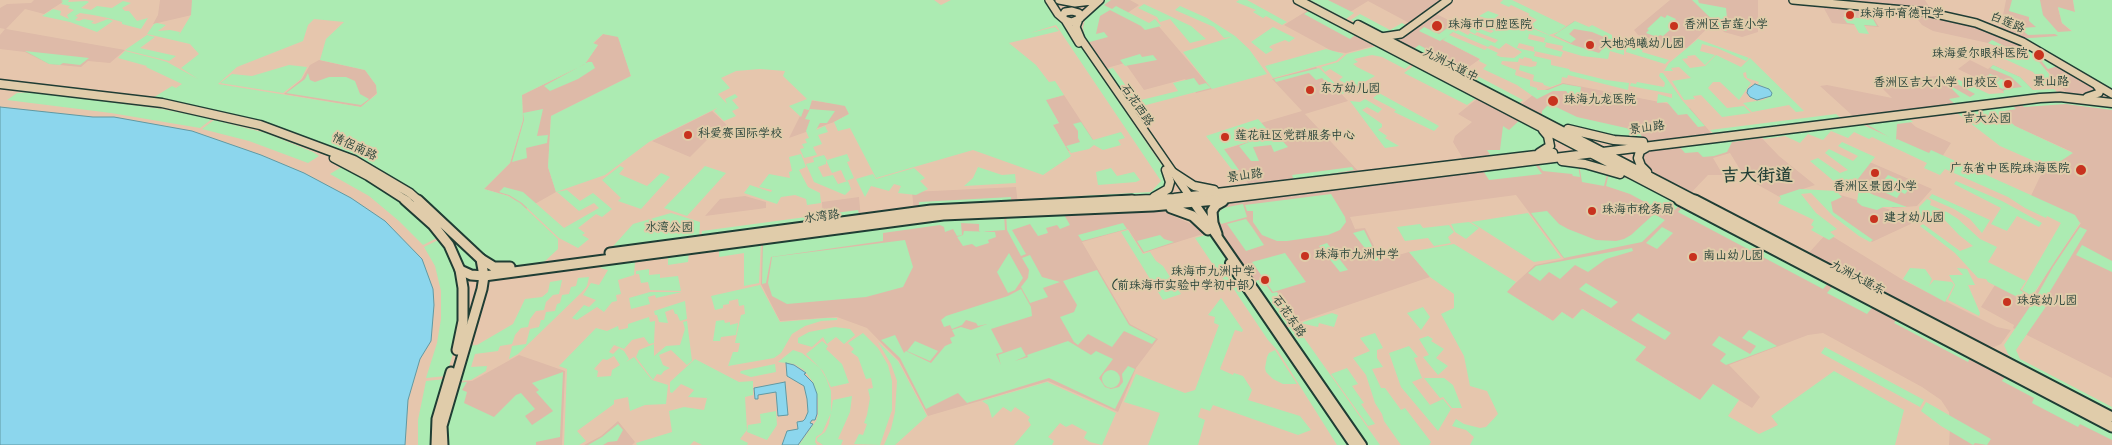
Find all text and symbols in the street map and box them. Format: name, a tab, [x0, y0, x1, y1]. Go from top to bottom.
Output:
place label: 珠海市育德中学	[1860, 8, 1944, 22]
marker: 珠海市育德中学	[1844, 9, 1856, 21]
street label: 白莲路	[1988, 11, 2026, 37]
marker: 珠海市口腔医院	[1430, 19, 1444, 33]
place label: 珠海市口腔医院	[1448, 19, 1532, 33]
place label: 香洲区吉莲小学	[1684, 19, 1768, 33]
marker: 香洲区吉莲小学	[1668, 20, 1680, 32]
place label: 大地鸿曦幼儿园	[1600, 38, 1684, 52]
marker: 大地鸿曦幼儿园	[1584, 39, 1596, 51]
street label: 九洲大道中	[1420, 46, 1480, 86]
place label: 珠海爱尔眼科医院	[1932, 48, 2028, 62]
marker: 珠海爱尔眼科医院	[2032, 48, 2046, 62]
street label: 景山路	[2033, 76, 2069, 90]
place label: 香洲区吉大小学 旧校区	[1873, 77, 1998, 91]
marker: 香洲区吉大小学 旧校区	[2002, 78, 2014, 90]
street label: 石花西路	[1117, 82, 1155, 130]
place label: 东方幼儿园	[1320, 83, 1380, 97]
marker: 东方幼儿园	[1304, 84, 1316, 96]
marker: 珠海九龙医院	[1546, 94, 1560, 108]
place label: 珠海九龙医院	[1564, 94, 1636, 108]
park label: 吉大公园	[1963, 113, 2011, 127]
street label: 景山路	[1628, 120, 1666, 138]
place label: 科爱赛国际学校	[698, 128, 782, 142]
marker: 科爱赛国际学校	[682, 129, 694, 141]
place label: 莲花社区党群服务中心	[1235, 130, 1355, 144]
street label: 情侣南路	[329, 131, 379, 165]
marker: 莲花社区党群服务中心	[1219, 131, 1231, 143]
place label: 广东省中医院珠海医院	[1950, 163, 2070, 177]
marker: 广东省中医院珠海医院	[2074, 163, 2088, 177]
street label: 景山路	[1226, 167, 1264, 187]
district label: 吉大街道	[1721, 167, 1793, 189]
marker: 香洲区景园小学	[1869, 167, 1881, 179]
place label: 香洲区景园小学	[1833, 181, 1917, 195]
place label: 珠海市税务局	[1602, 204, 1674, 218]
marker: 珠海市税务局	[1586, 205, 1598, 217]
street label: 水湾路	[803, 208, 841, 228]
place label: 建才幼儿园	[1884, 212, 1944, 226]
marker: 建才幼儿园	[1868, 213, 1880, 225]
park label: 水湾公园	[645, 222, 693, 236]
place label: 珠海市九洲中学	[1315, 249, 1399, 263]
marker: 珠海市九洲中学	[1299, 250, 1311, 262]
place label: 南山幼儿园	[1703, 250, 1763, 264]
marker: 南山幼儿园	[1687, 251, 1699, 263]
street label: 九洲大道东	[1827, 259, 1887, 299]
place label: 珠海市九洲中学 (前珠海市实验中学初中部)	[1111, 266, 1255, 294]
marker: 珠海市九洲中学 (前珠海市实验中学初中部)	[1259, 274, 1271, 286]
street label: 石花东路	[1268, 293, 1308, 341]
place label: 珠宾幼儿园	[2017, 295, 2077, 309]
marker: 珠宾幼儿园	[2001, 296, 2013, 308]

